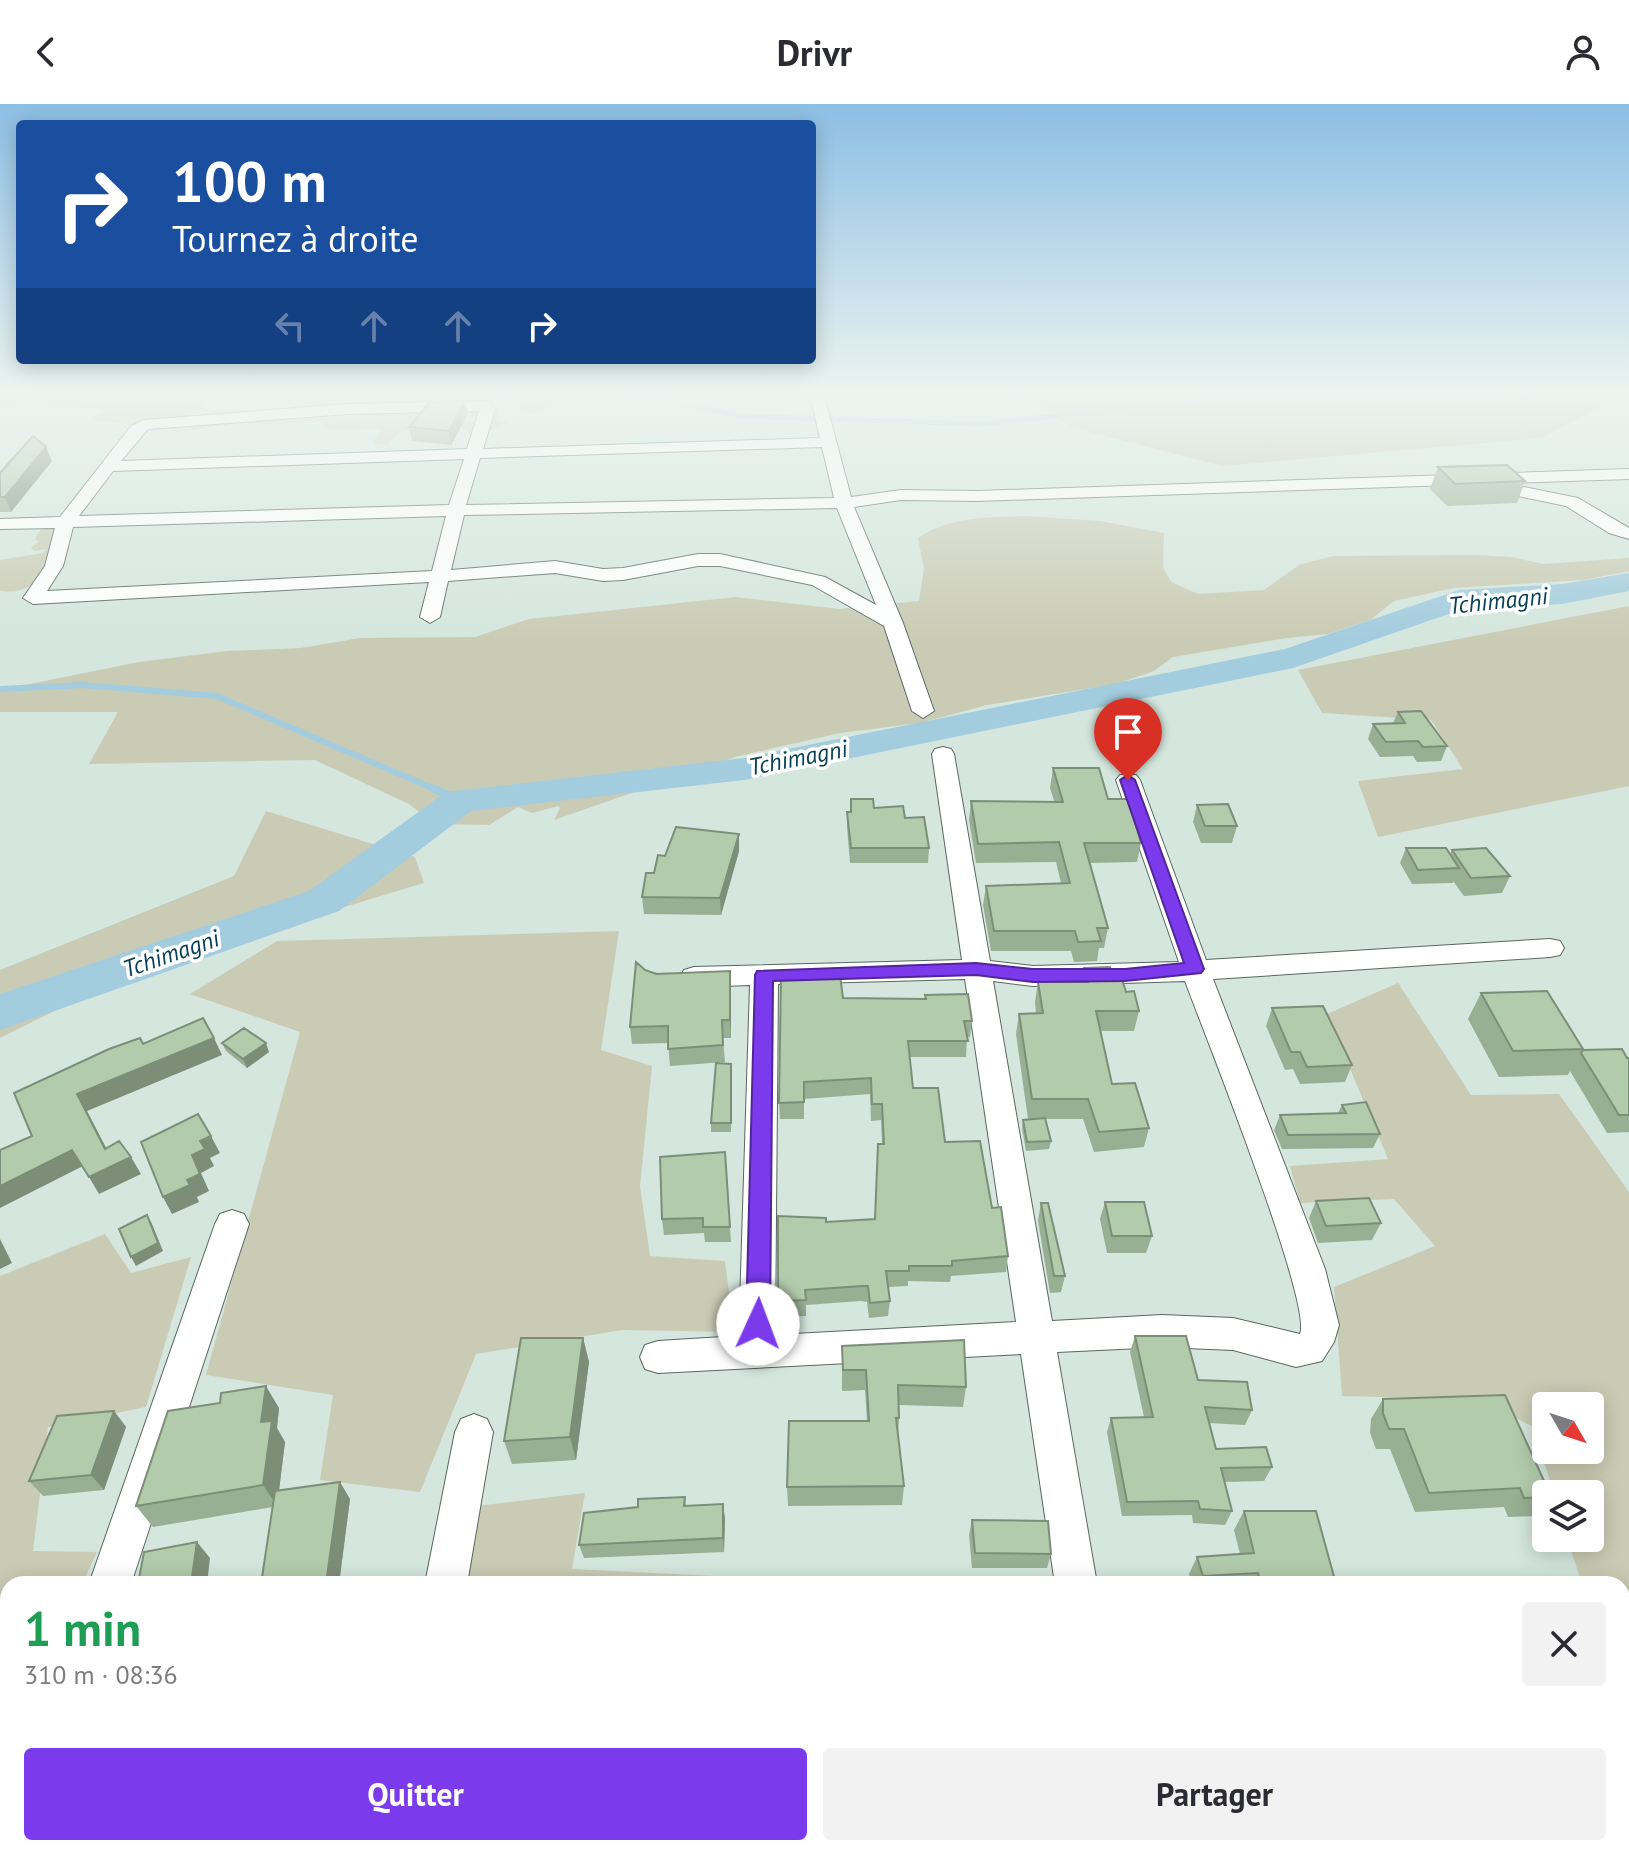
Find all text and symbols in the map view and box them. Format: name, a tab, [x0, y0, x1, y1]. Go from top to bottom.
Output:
text: Drivr	[777, 29, 852, 76]
icon: back	[24, 30, 68, 74]
icon: person	[1561, 30, 1605, 74]
text: 100 m	[172, 145, 327, 217]
icon: right	[40, 152, 144, 256]
text: Tournez à droite	[172, 215, 419, 262]
icon: left	[268, 304, 312, 348]
icon: ahead	[352, 304, 396, 348]
icon: ahead	[436, 304, 480, 348]
icon: right	[520, 304, 564, 348]
water label: Tchimagni	[1447, 580, 1550, 621]
pin	[1094, 698, 1162, 780]
icon: arrive	[1106, 710, 1150, 754]
water label: Tchimagni	[746, 733, 851, 782]
water label: Tchimagni	[119, 922, 224, 984]
position arrow	[716, 1282, 800, 1366]
north arrow	[1532, 1392, 1604, 1464]
map controls	[1532, 1392, 1604, 1552]
button: layers	[1532, 1480, 1604, 1552]
text: 1 min	[24, 1597, 141, 1659]
button: close	[1522, 1602, 1606, 1686]
text: 310 m · 08:36	[24, 1658, 178, 1691]
button: Quitter	[24, 1748, 807, 1840]
button: Partager	[823, 1748, 1606, 1840]

